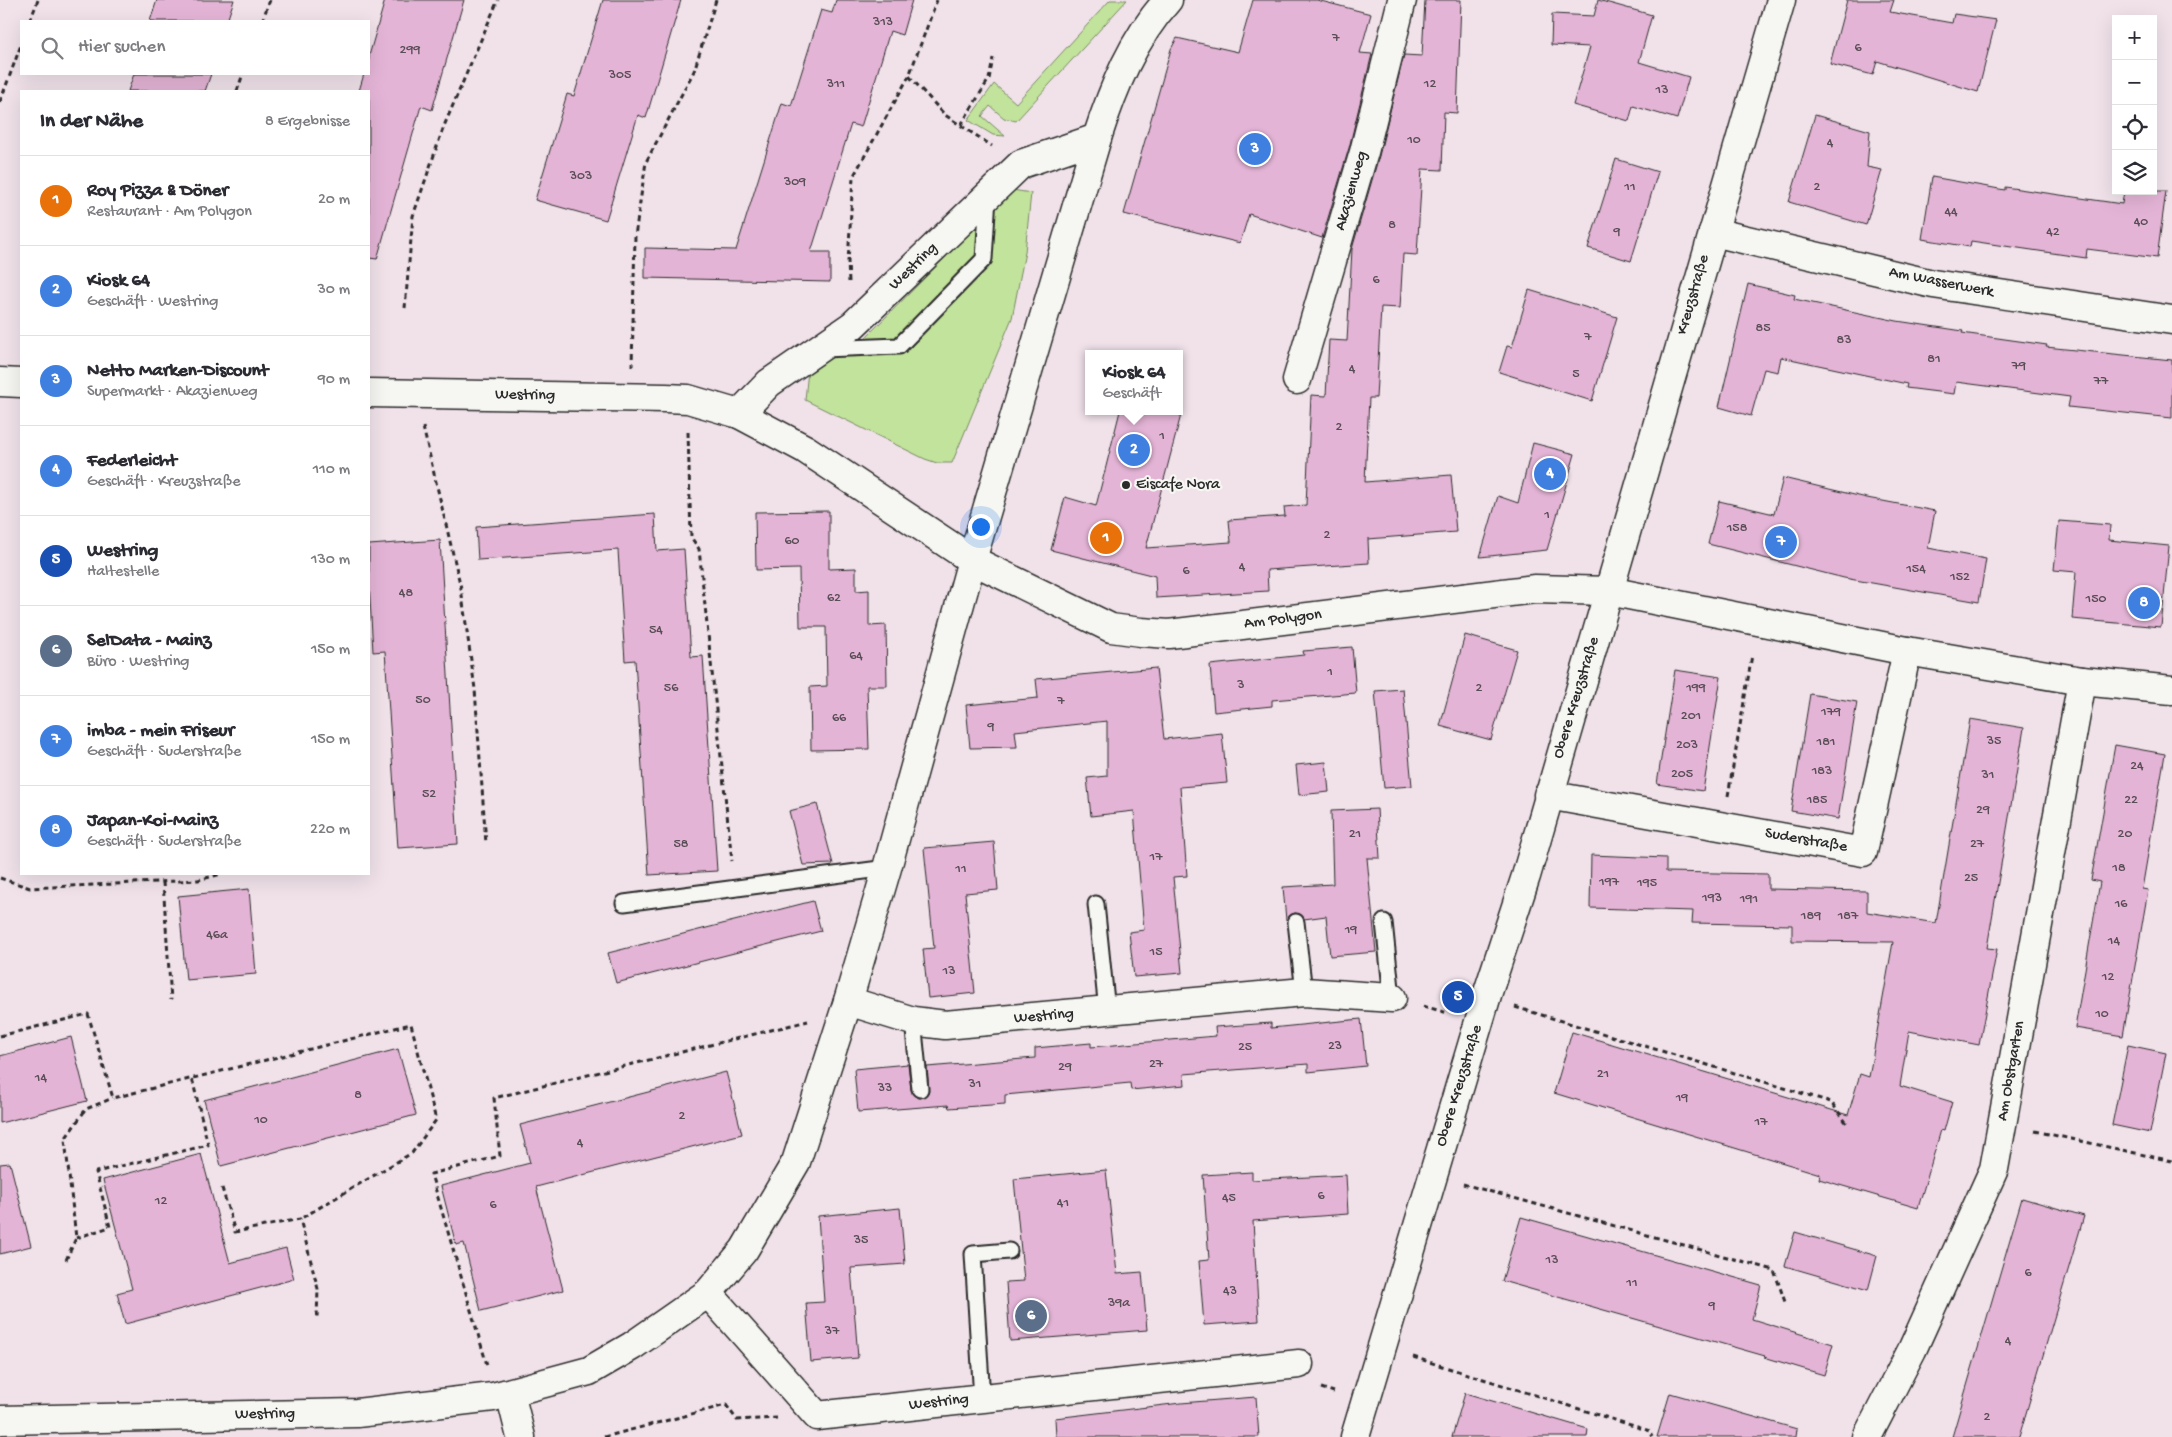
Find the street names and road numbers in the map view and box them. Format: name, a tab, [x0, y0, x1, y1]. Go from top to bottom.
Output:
street label: Akazienweg	[1332, 149, 1372, 233]
street label: Westring	[886, 239, 942, 295]
street label: Kreuzstraße	[1674, 252, 1715, 337]
street label: Am Wasserwerk	[1887, 264, 1997, 303]
street label: Westring	[495, 386, 555, 406]
street label: Am Polygon	[1243, 606, 1323, 634]
street label: Obere Kreuzstraße	[1549, 634, 1605, 761]
street label: Suderstraße	[1763, 824, 1849, 858]
street label: Westring	[1013, 1005, 1075, 1029]
street label: Am Obstgarten	[1994, 1019, 2030, 1122]
street label: Obere Kreuzstraße	[1432, 1022, 1488, 1149]
street label: Westring	[908, 1390, 970, 1416]
street label: Westring	[235, 1405, 295, 1425]

